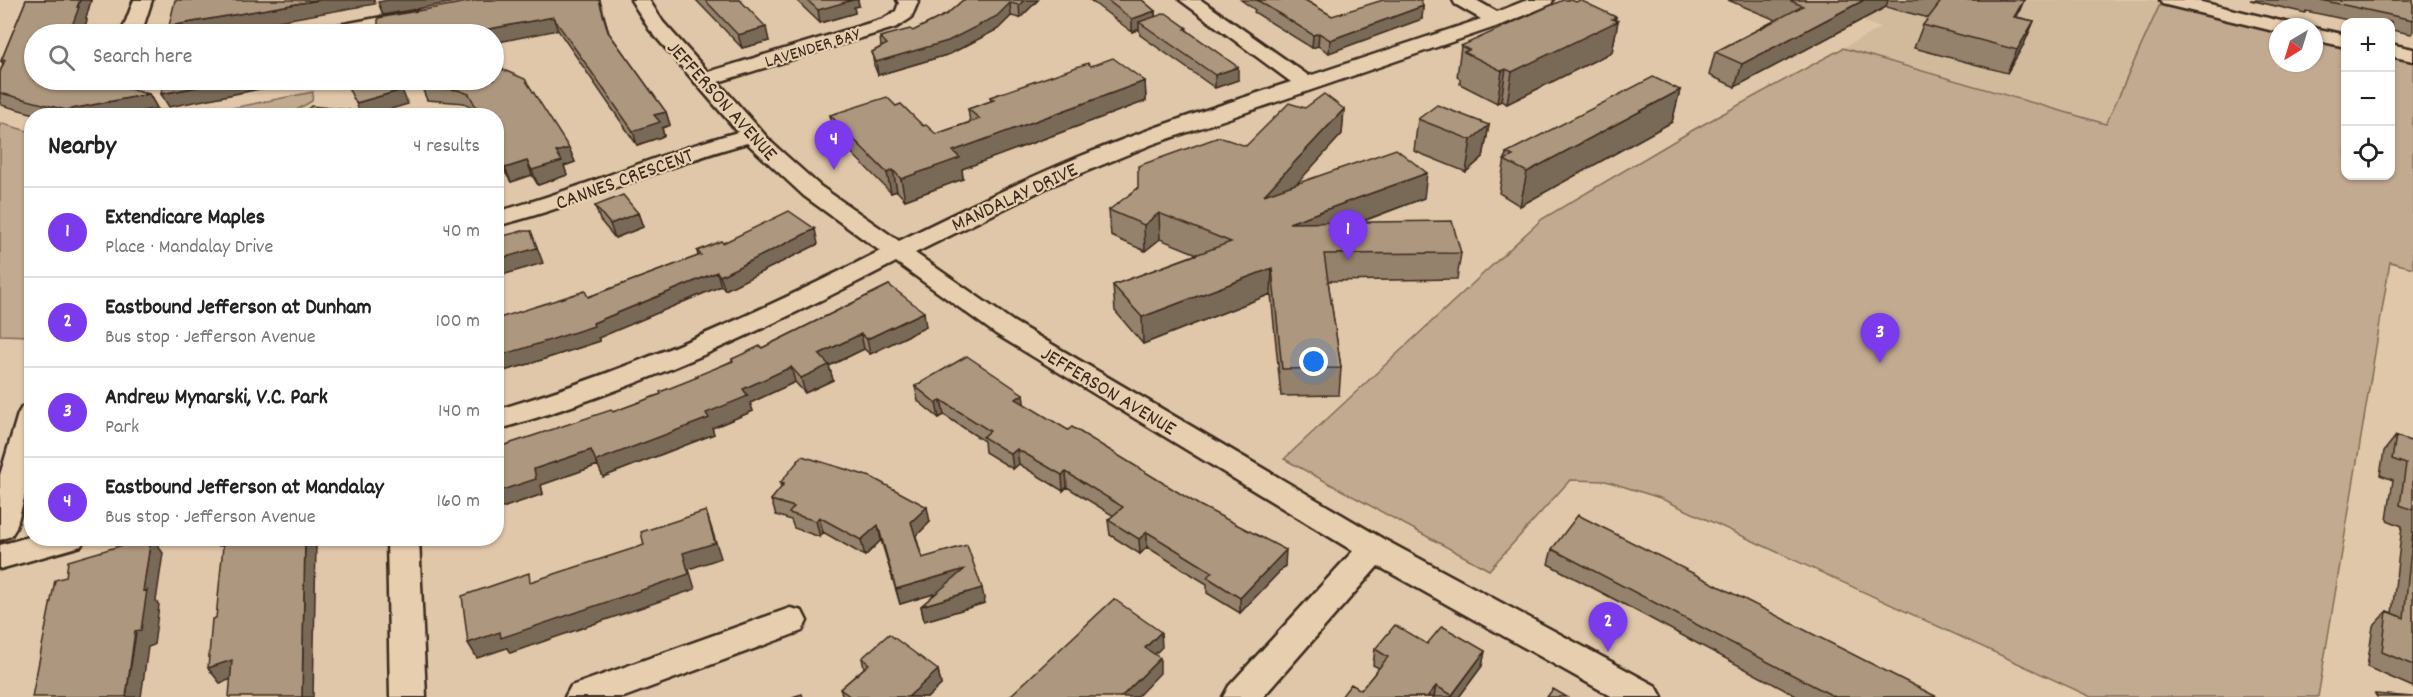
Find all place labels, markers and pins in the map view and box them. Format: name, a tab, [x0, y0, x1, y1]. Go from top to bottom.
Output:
pin: 4	[814, 120, 854, 170]
pin: 1	[1328, 210, 1368, 260]
pin: 3	[1860, 314, 1900, 363]
pin: 2	[1588, 602, 1628, 652]

